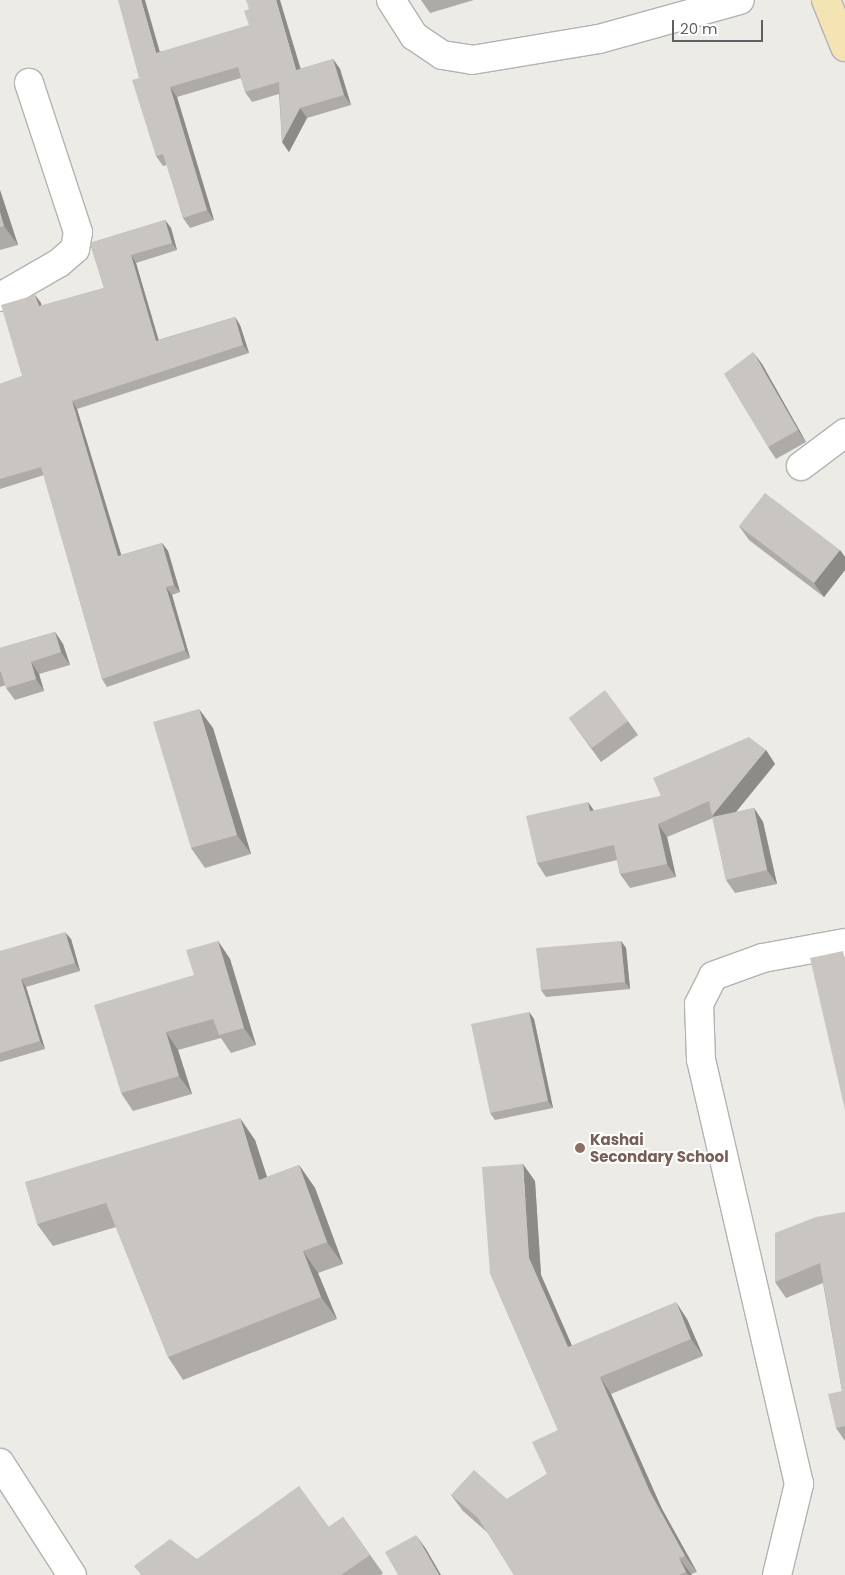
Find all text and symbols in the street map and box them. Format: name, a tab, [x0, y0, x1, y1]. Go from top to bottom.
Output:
scale bar	[675, 10, 766, 42]
text: 20 m	[680, 18, 718, 39]
place label: Kashai Secondary School	[590, 1130, 729, 1165]
marker: Kashai Secondary School	[574, 1142, 586, 1154]

